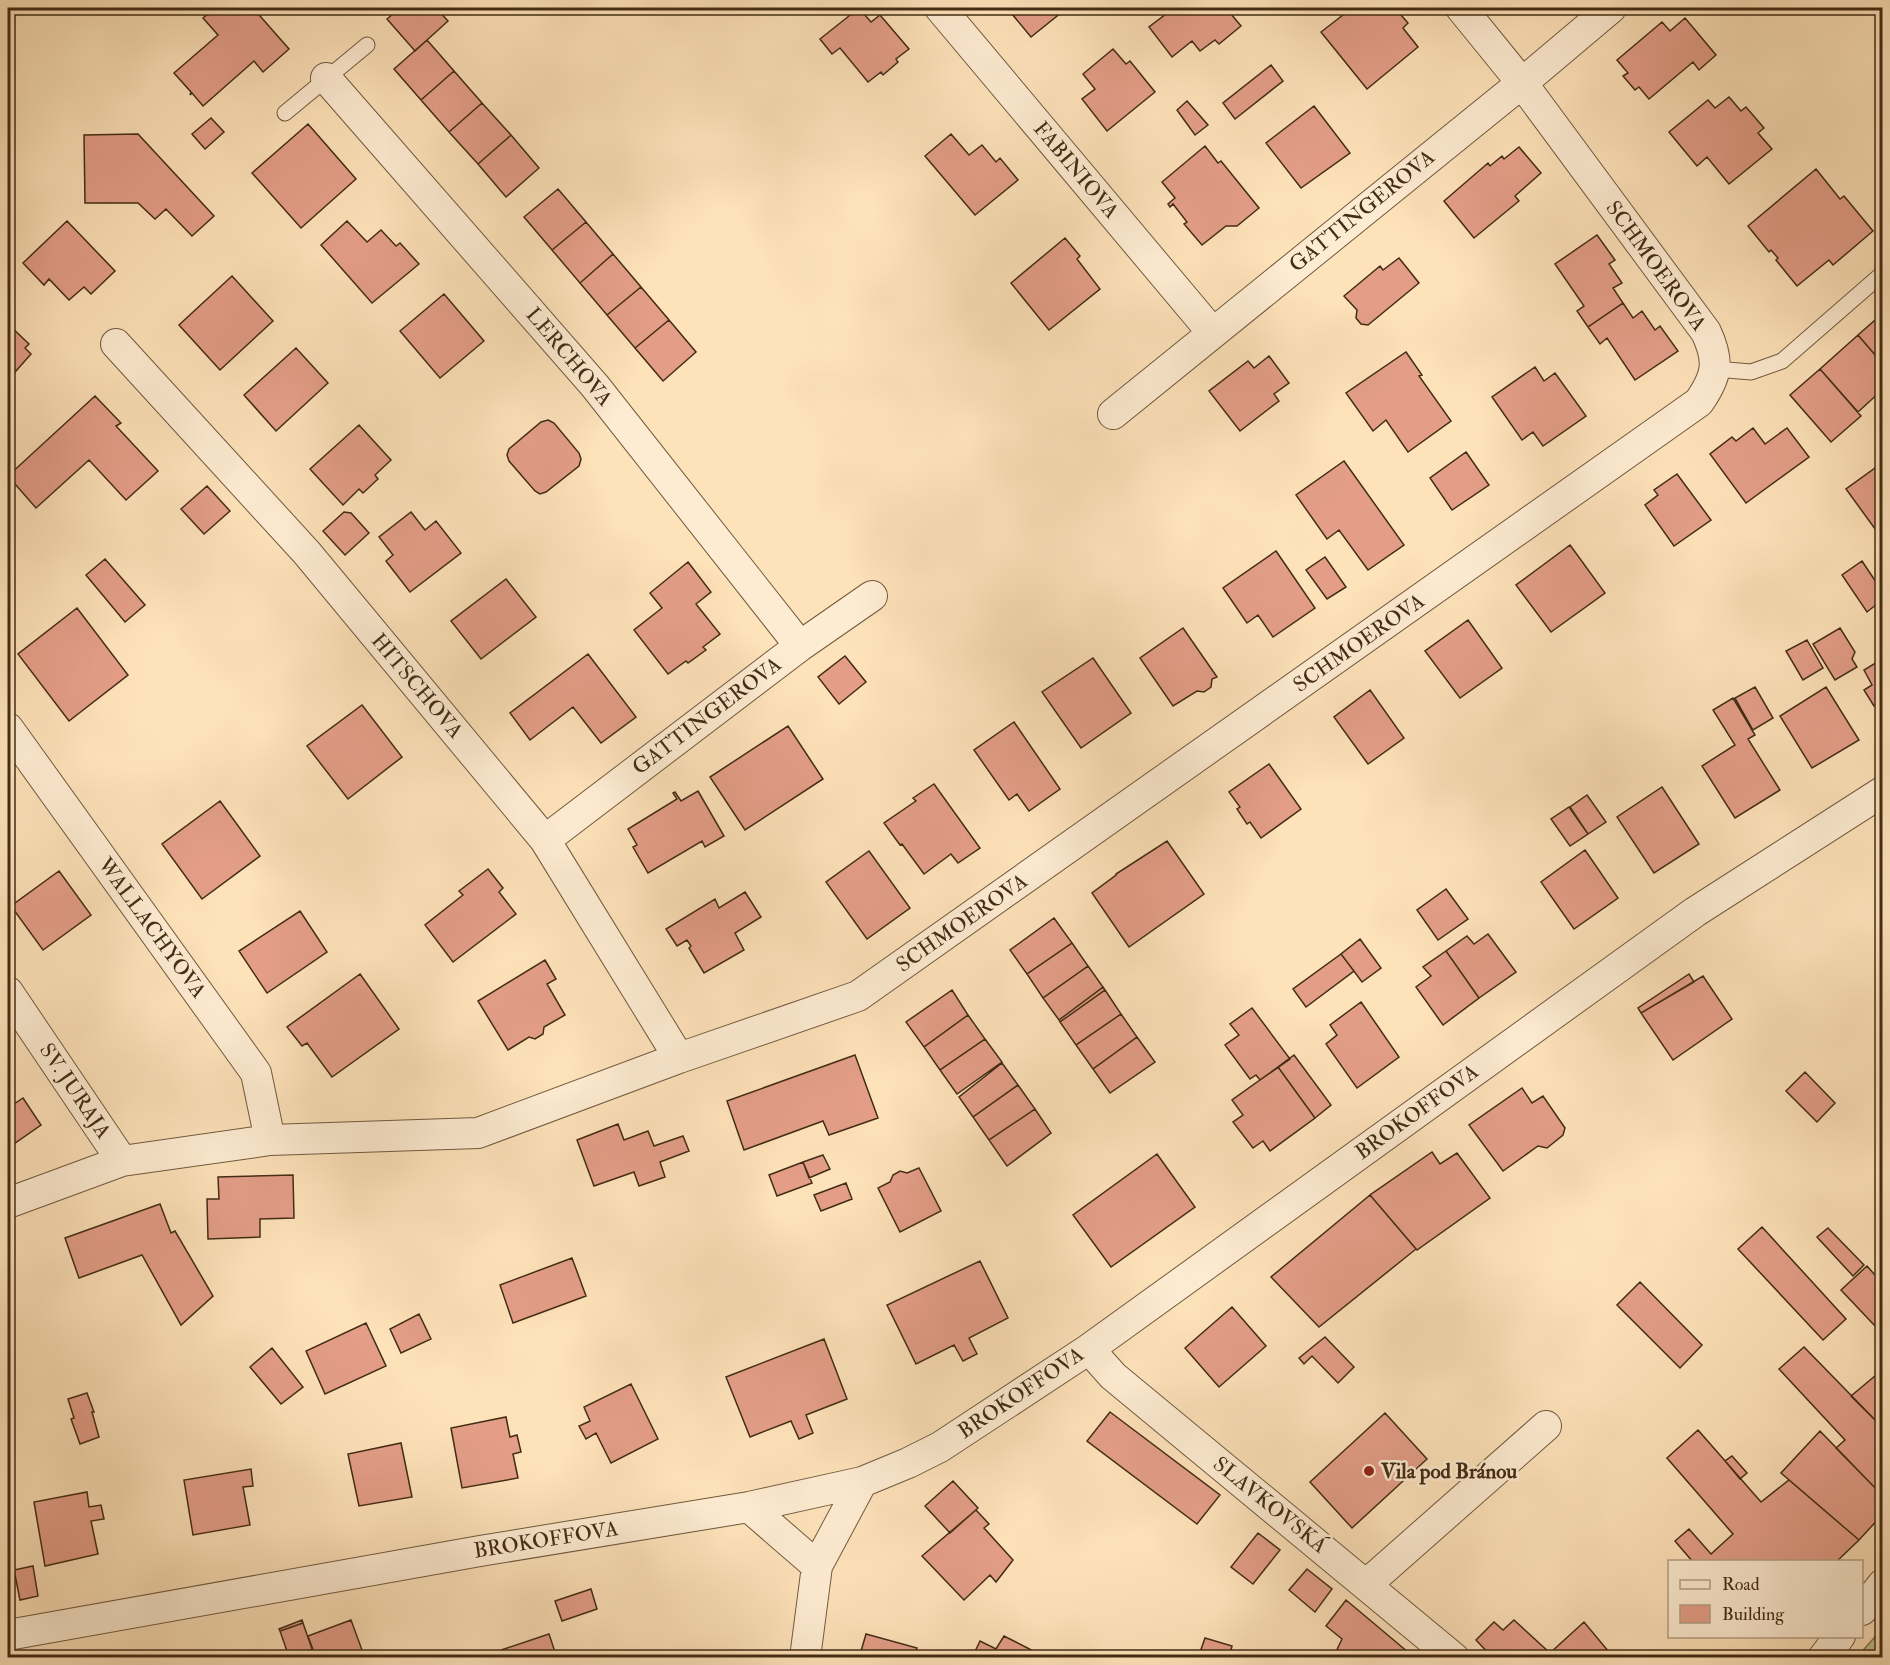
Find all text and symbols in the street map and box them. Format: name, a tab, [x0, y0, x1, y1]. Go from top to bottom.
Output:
street label: FABINIOVA	[1027, 116, 1125, 224]
street label: GATTINGEROVA	[1284, 144, 1440, 278]
street label: SCHMOEROVA	[1600, 196, 1712, 336]
street label: LERCHOVA	[520, 302, 618, 412]
street label: SCHMOEROVA	[1288, 588, 1430, 698]
street label: HITSCHOVA	[365, 628, 469, 744]
street label: GATTINGEROVA	[627, 651, 787, 781]
street label: WALLACHYOVA	[91, 852, 212, 1004]
street label: SCHMOEROVA	[891, 868, 1033, 978]
street label: SV. JURAJA	[33, 1038, 117, 1144]
street label: BROKOFFOVA	[1350, 1058, 1484, 1166]
street label: BROKOFFOVA	[953, 1341, 1089, 1445]
street label: SLAVKOVSKÁ	[1207, 1451, 1333, 1559]
place label: Vila pod Bránou	[1380, 1458, 1517, 1485]
marker: Vila pod Bránou	[1362, 1464, 1376, 1478]
street label: BROKOFFOVA	[472, 1515, 620, 1565]
legend	[1668, 1560, 1863, 1638]
text: Road	[1722, 1573, 1760, 1596]
text: Building	[1722, 1603, 1785, 1626]

